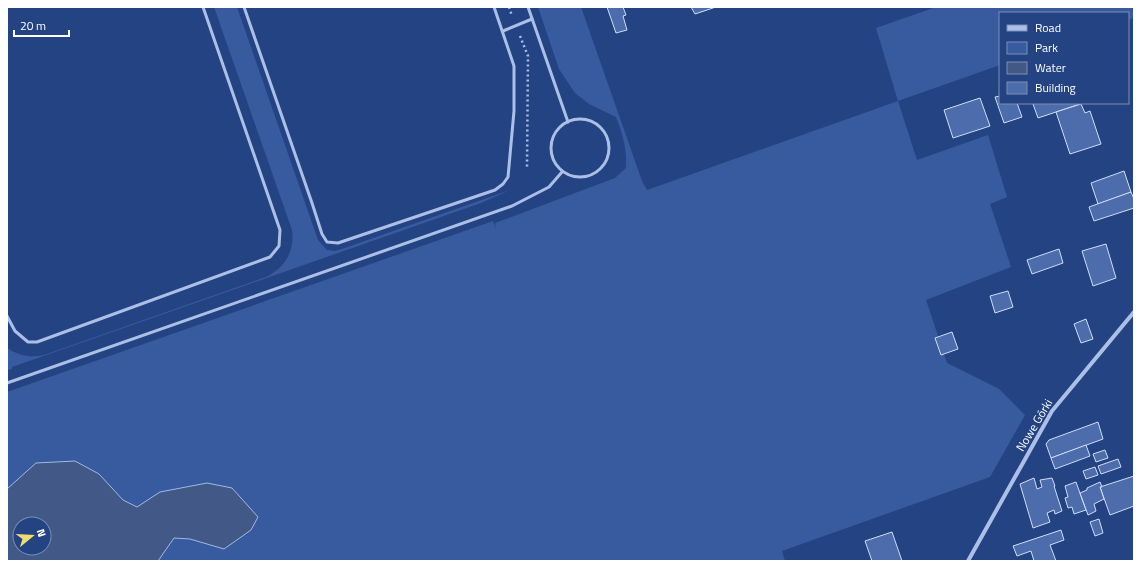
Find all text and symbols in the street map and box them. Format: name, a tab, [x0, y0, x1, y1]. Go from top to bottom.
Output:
scale bar	[14, 12, 69, 38]
legend	[999, 12, 1129, 104]
text: 20 m	[20, 16, 46, 35]
text: Road	[1035, 18, 1061, 37]
text: Park	[1035, 38, 1058, 57]
text: Water	[1035, 58, 1066, 77]
text: Building	[1035, 78, 1076, 97]
street label: Nowe Górki	[1011, 395, 1057, 455]
north arrow	[12, 516, 52, 556]
text: N	[33, 527, 50, 539]

